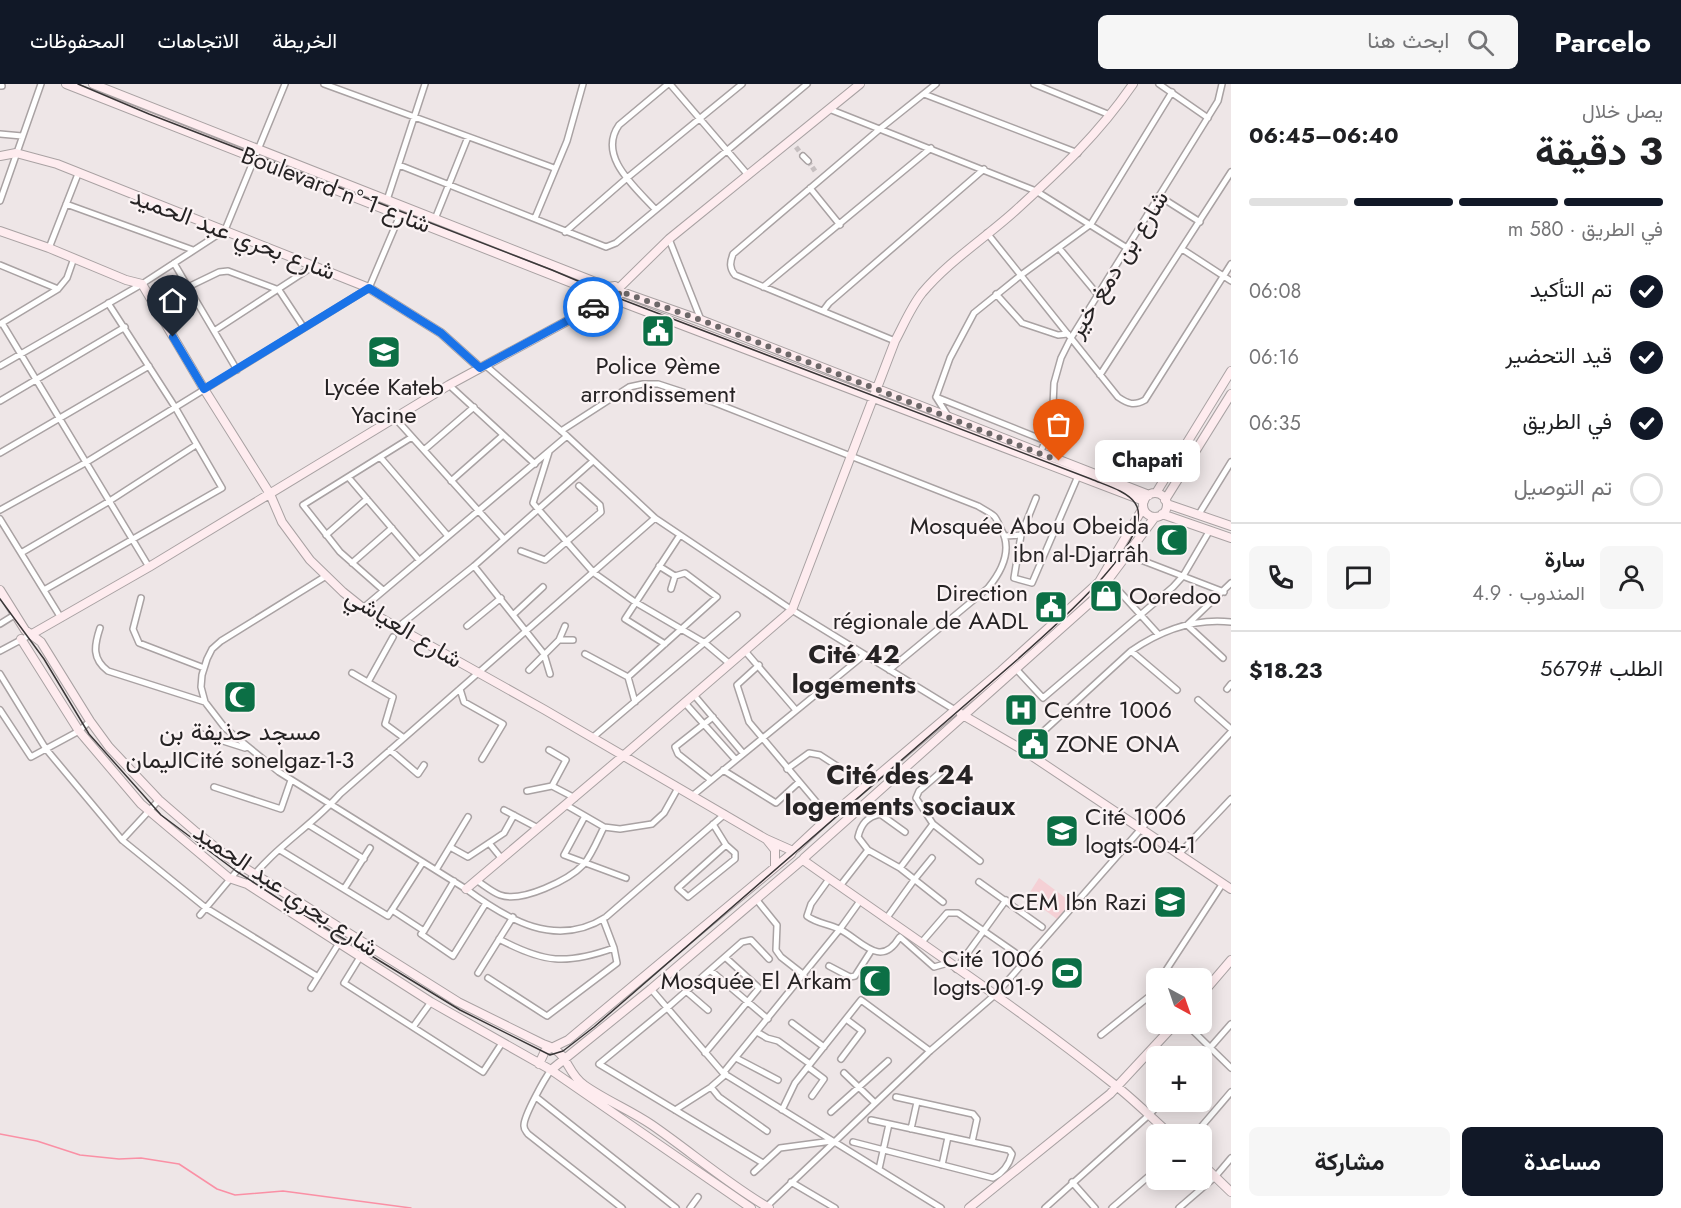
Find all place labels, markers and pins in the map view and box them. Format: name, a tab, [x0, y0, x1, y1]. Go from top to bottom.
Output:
pin	[147, 275, 198, 337]
public building icon: Police 9ème arrondissement	[640, 313, 676, 349]
school or university icon: Lycée Kateb Yacine	[366, 334, 402, 370]
place label: Police 9ème arrondissement	[581, 348, 735, 411]
place label: Lycée Kateb Yacine	[324, 369, 444, 432]
pin	[1033, 399, 1084, 461]
callout: Chapati	[1095, 440, 1200, 482]
place label: Mosquée Abou Obeida ibn al-Djarrâh	[910, 508, 1149, 571]
mosque icon: Mosquée Abou Obeida ibn al-Djarrâh	[1154, 522, 1190, 558]
place label: Direction régionale de AADL	[833, 575, 1028, 638]
shop icon: Ooredoo	[1088, 578, 1124, 614]
place label: Ooredoo	[1129, 578, 1221, 613]
public building icon: Direction régionale de AADL	[1033, 589, 1069, 625]
mosque icon: مسجد حذيفة بن اليمانCité sonelgaz-1-3	[222, 679, 258, 715]
hospital icon: Centre 1006	[1003, 692, 1039, 728]
place label: Centre 1006	[1044, 692, 1172, 727]
place label: مسجد حذيفة بن اليمانCité sonelgaz-1-3	[126, 714, 354, 777]
public building icon: ZONE ONA	[1015, 726, 1051, 762]
place label: ZONE ONA	[1056, 726, 1179, 761]
place label: Cité 1006 logts-004-1	[1085, 799, 1196, 862]
school or university icon: Cité 1006 logts-004-1	[1044, 813, 1080, 849]
place label: CEM Ibn Razi	[1009, 884, 1147, 919]
school or university icon: CEM Ibn Razi	[1152, 884, 1188, 920]
place label: Cité 1006 logts-001-9	[933, 941, 1044, 1004]
sports icon: Cité 1006 logts-001-9	[1049, 955, 1085, 991]
place label: Mosquée El Arkam	[661, 963, 852, 998]
mosque icon: Mosquée El Arkam	[857, 963, 893, 999]

